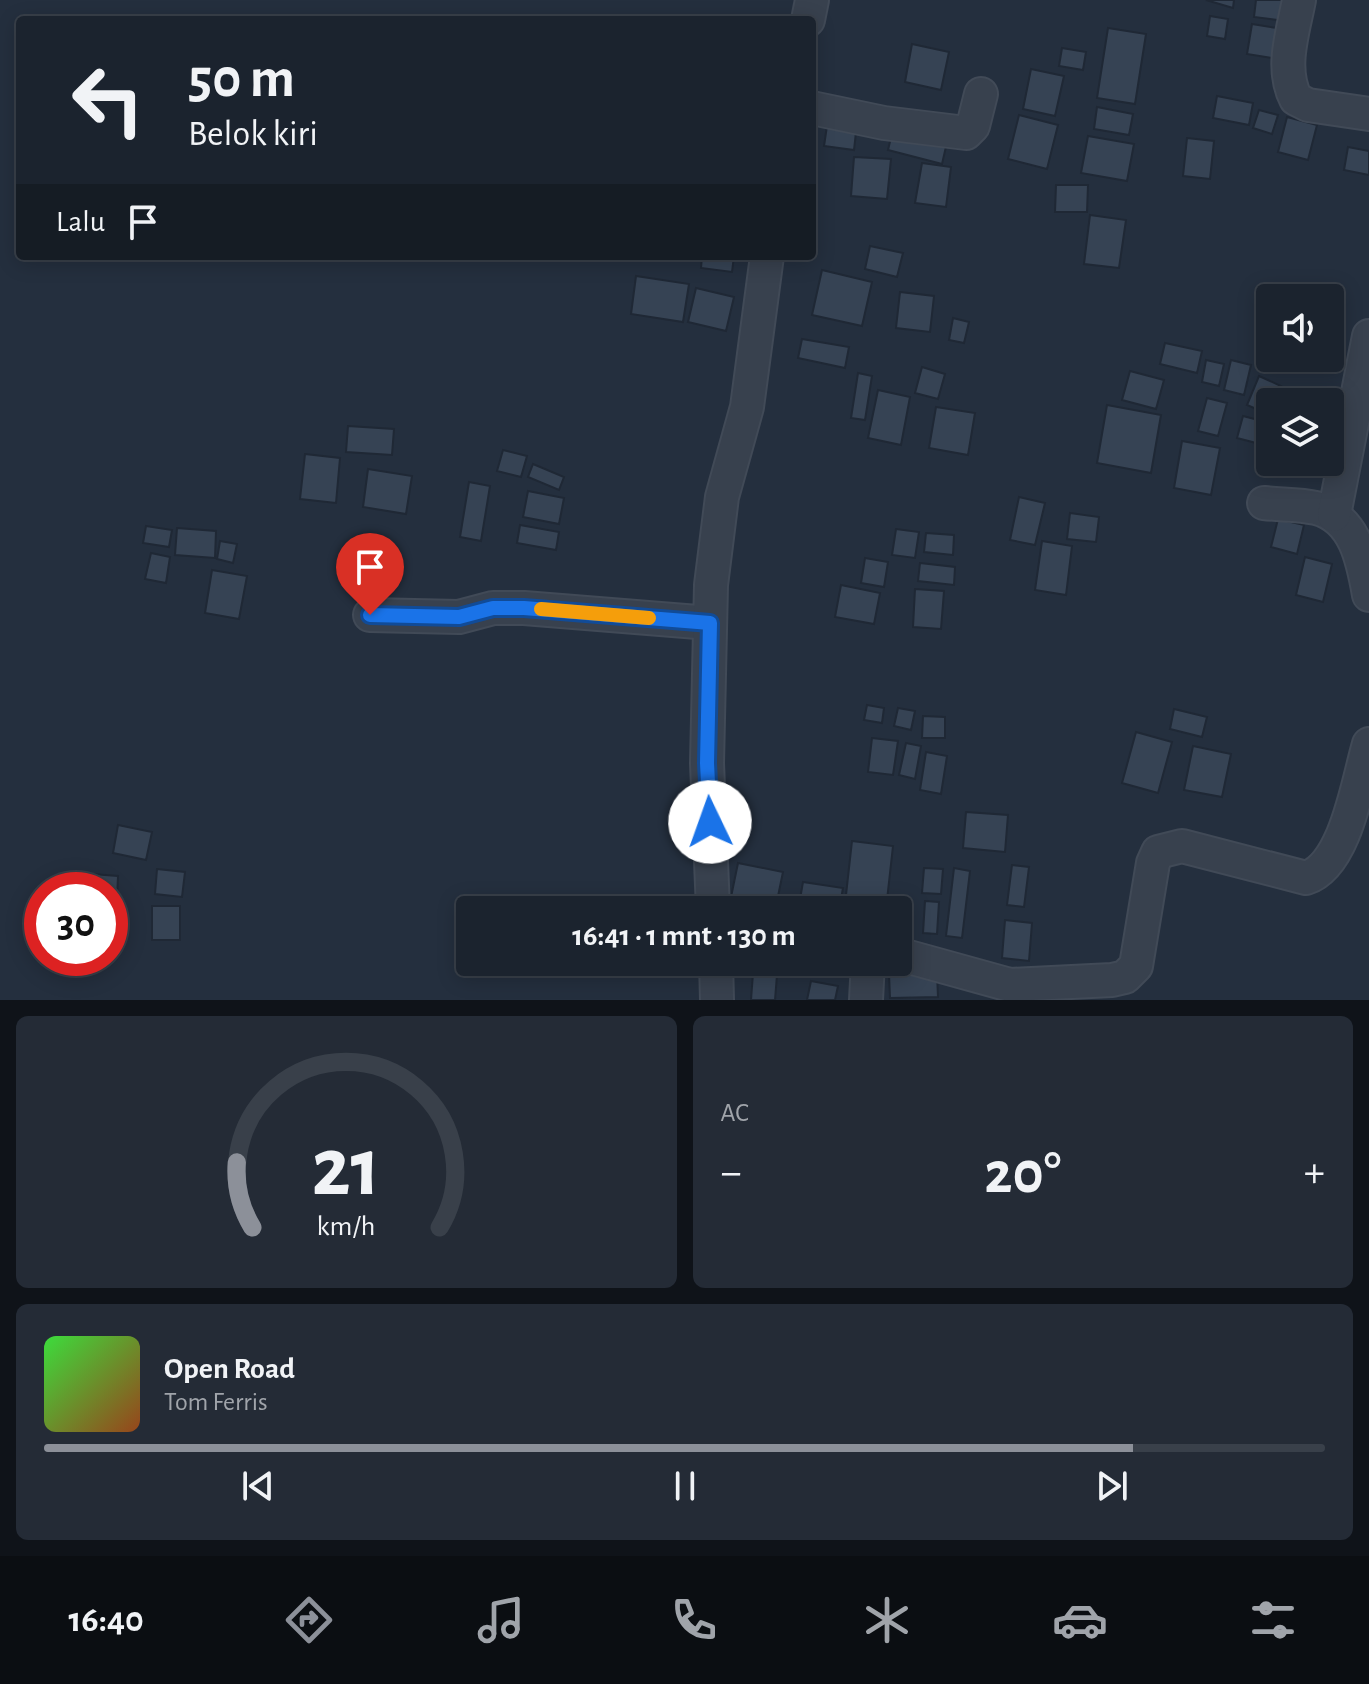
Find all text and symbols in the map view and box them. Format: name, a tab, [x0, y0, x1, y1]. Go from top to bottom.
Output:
icon: left	[56, 48, 160, 152]
text: 50 m	[188, 51, 295, 107]
text: Belok kiri	[188, 116, 318, 152]
icon: arrive	[121, 200, 165, 244]
text: Lalu	[56, 207, 105, 237]
map controls	[1256, 284, 1344, 476]
button: sound	[1256, 284, 1344, 372]
button: layers	[1256, 388, 1344, 476]
pin	[336, 533, 404, 615]
icon: arrive	[348, 545, 392, 589]
position arrow	[668, 780, 752, 864]
speed limit sign: 30	[24, 872, 128, 976]
text: 16:41 · 1 mnt · 130 m	[572, 921, 796, 951]
text: AC	[721, 1100, 749, 1126]
text: 21	[312, 1127, 381, 1211]
text: 20°	[984, 1144, 1061, 1204]
text: −	[721, 1151, 742, 1195]
text: +	[1304, 1151, 1325, 1195]
text: km/h	[317, 1212, 376, 1241]
text: Open Road	[164, 1354, 295, 1384]
text: Tom Ferris	[164, 1389, 268, 1415]
icon: previous	[236, 1464, 280, 1508]
icon: pause	[663, 1464, 707, 1508]
icon: next	[1090, 1464, 1134, 1508]
icon: directions	[281, 1592, 337, 1648]
icon: music	[473, 1592, 529, 1648]
icon: phone	[666, 1592, 722, 1648]
icon: climate	[859, 1592, 915, 1648]
icon: car	[1052, 1592, 1108, 1648]
icon: filters	[1245, 1592, 1301, 1648]
text: 16:40	[68, 1602, 144, 1638]

